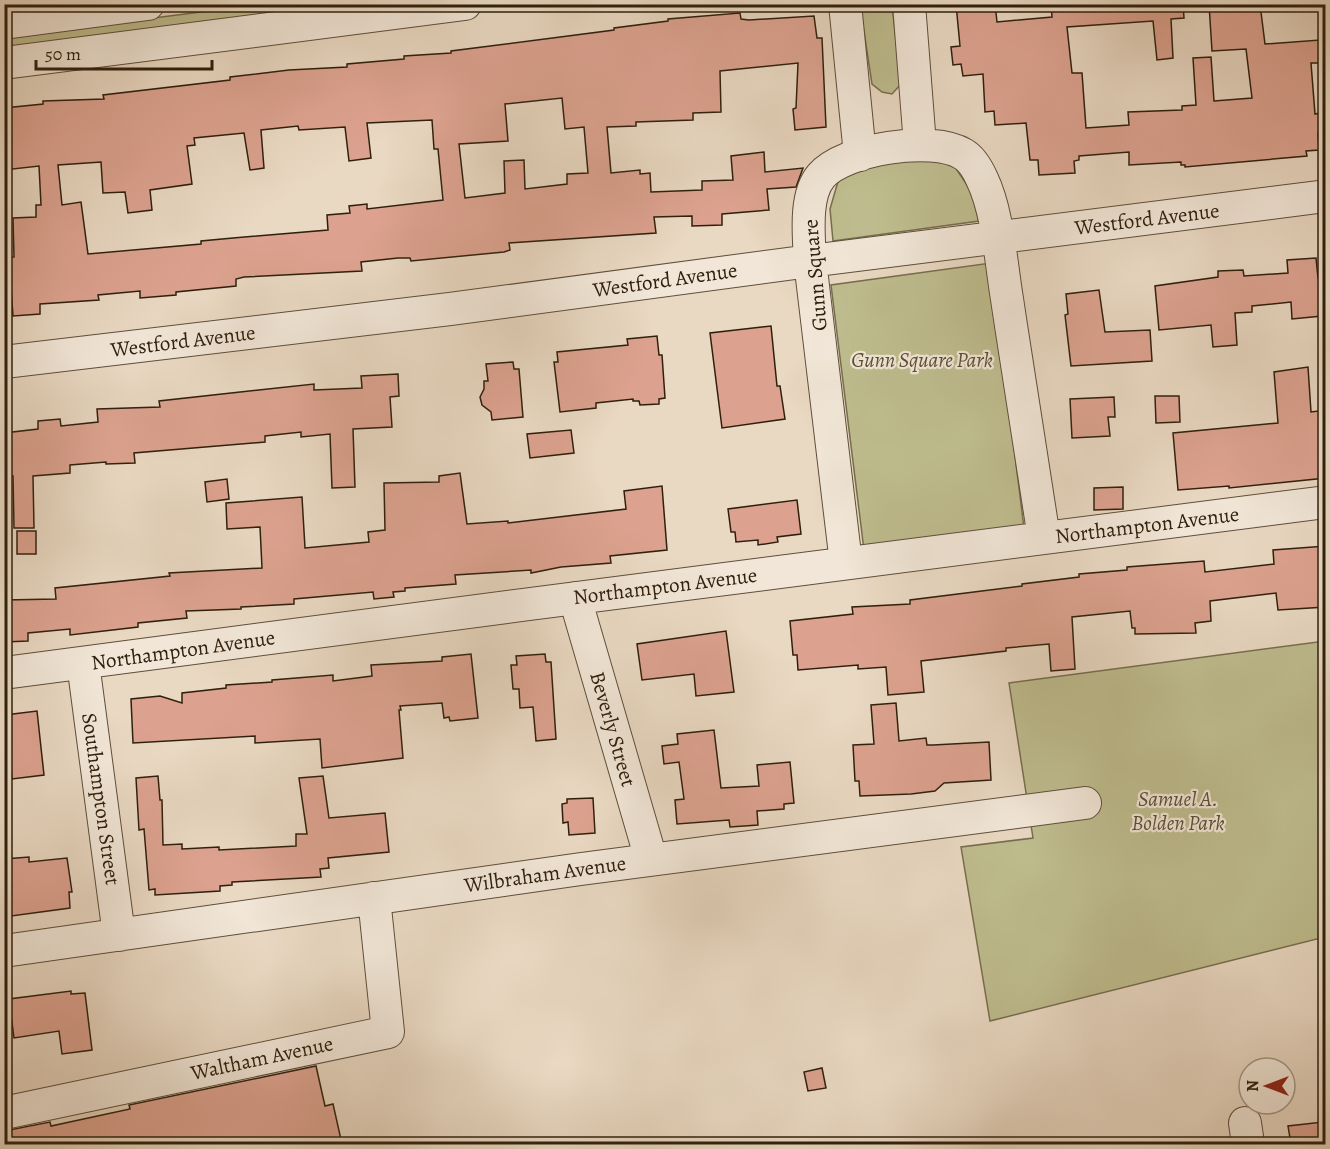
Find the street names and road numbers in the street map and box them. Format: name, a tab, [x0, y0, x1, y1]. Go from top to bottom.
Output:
street label: Westford Avenue	[1072, 196, 1221, 242]
street label: Gunn Square	[796, 218, 834, 332]
street label: Westford Avenue	[590, 256, 739, 304]
street label: Westford Avenue	[108, 318, 257, 364]
street label: Northampton Avenue	[1053, 500, 1241, 550]
street label: Northampton Avenue	[571, 561, 759, 611]
street label: Northampton Avenue	[89, 623, 277, 677]
street label: Beverly Street	[583, 668, 643, 790]
street label: Southampton Street	[75, 711, 127, 887]
street label: Wilbraham Avenue	[461, 849, 628, 899]
street label: Waltham Avenue	[187, 1029, 336, 1087]

